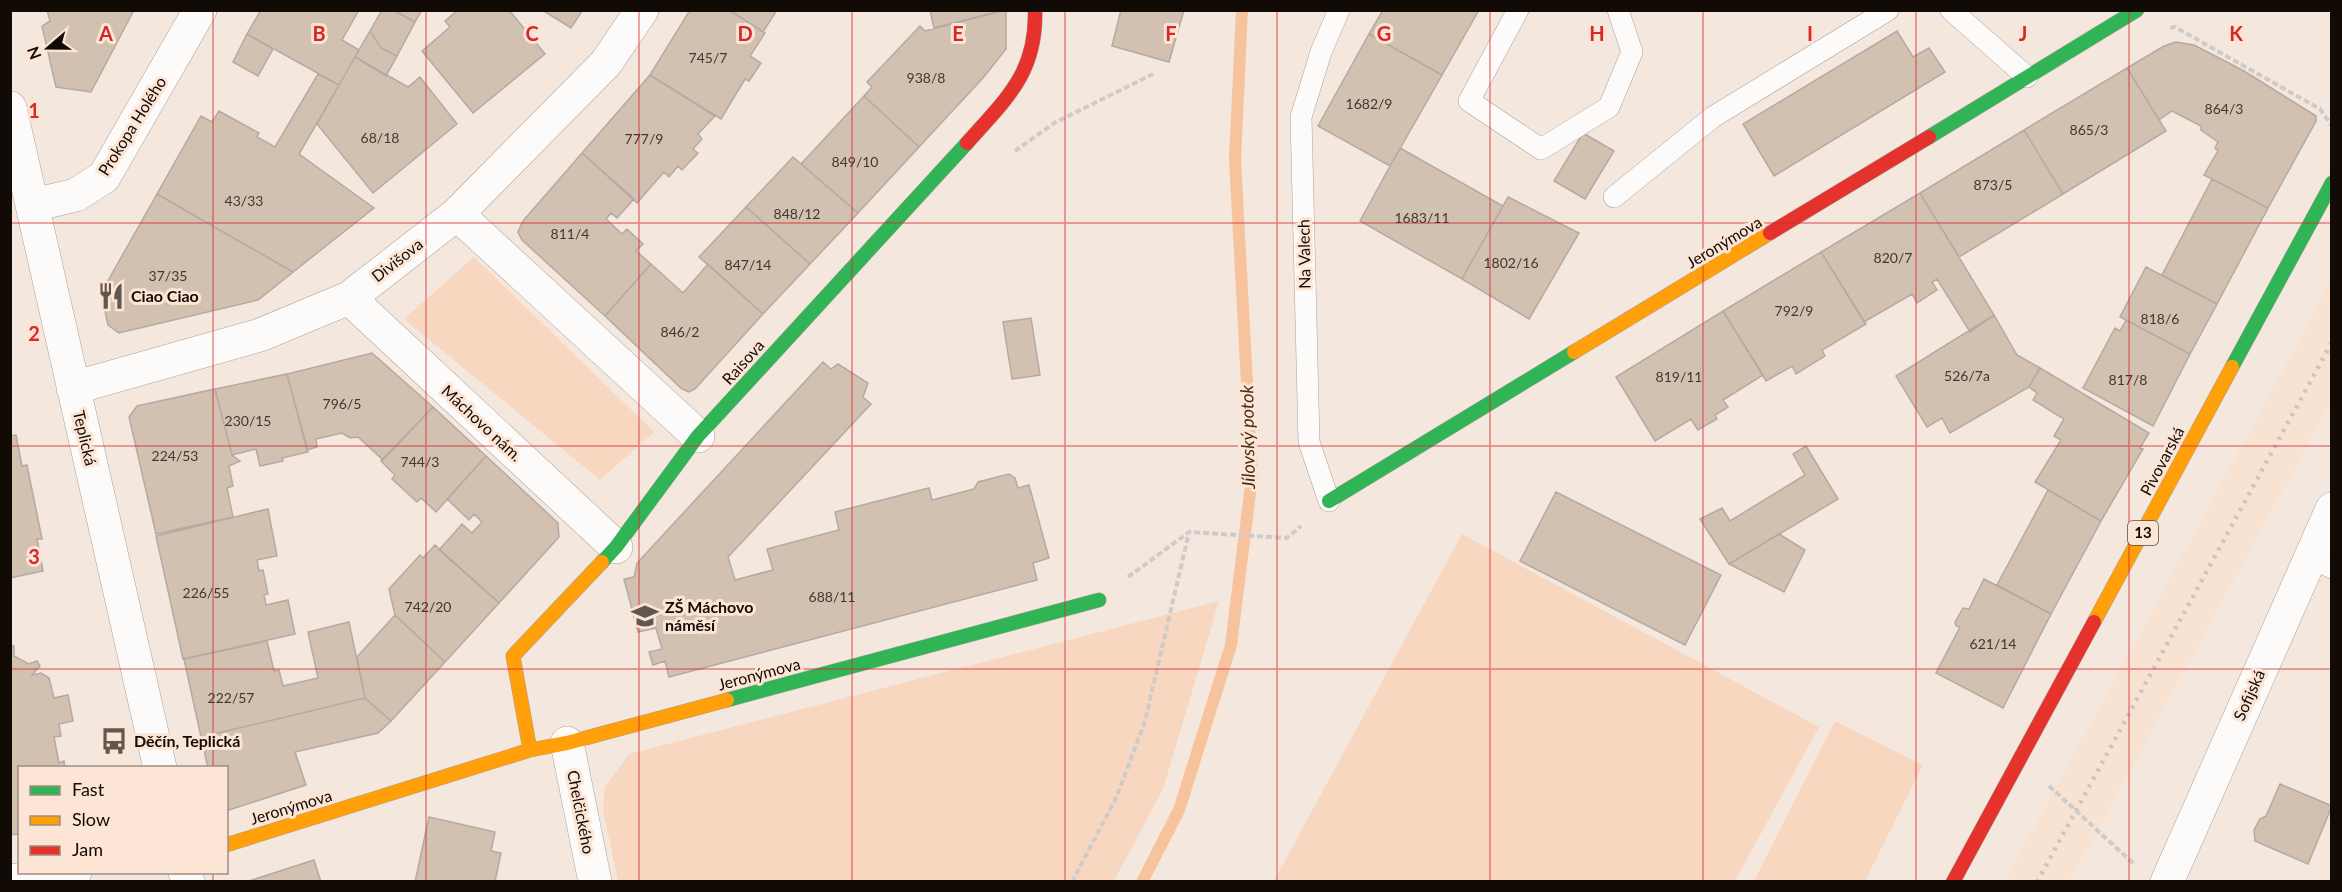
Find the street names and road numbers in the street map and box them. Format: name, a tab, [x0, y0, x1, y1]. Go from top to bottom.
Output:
street label: Prokopa Holého	[94, 73, 170, 179]
street label: Jeronýmova	[1683, 212, 1765, 271]
street label: Na Valech	[1293, 219, 1314, 289]
street label: Divišova	[367, 234, 426, 285]
street label: Raisova	[718, 335, 768, 388]
street label: Máchovo nám.	[438, 381, 526, 465]
street label: Teplická	[70, 408, 101, 467]
street label: Pivovarská	[2136, 423, 2188, 498]
road number: 13	[2128, 521, 2158, 545]
street label: Jeronýmova	[716, 653, 802, 694]
street label: Sofijská	[2229, 666, 2268, 723]
street label: Chelčického	[564, 768, 599, 855]
street label: Jeronýmova	[248, 785, 334, 828]

